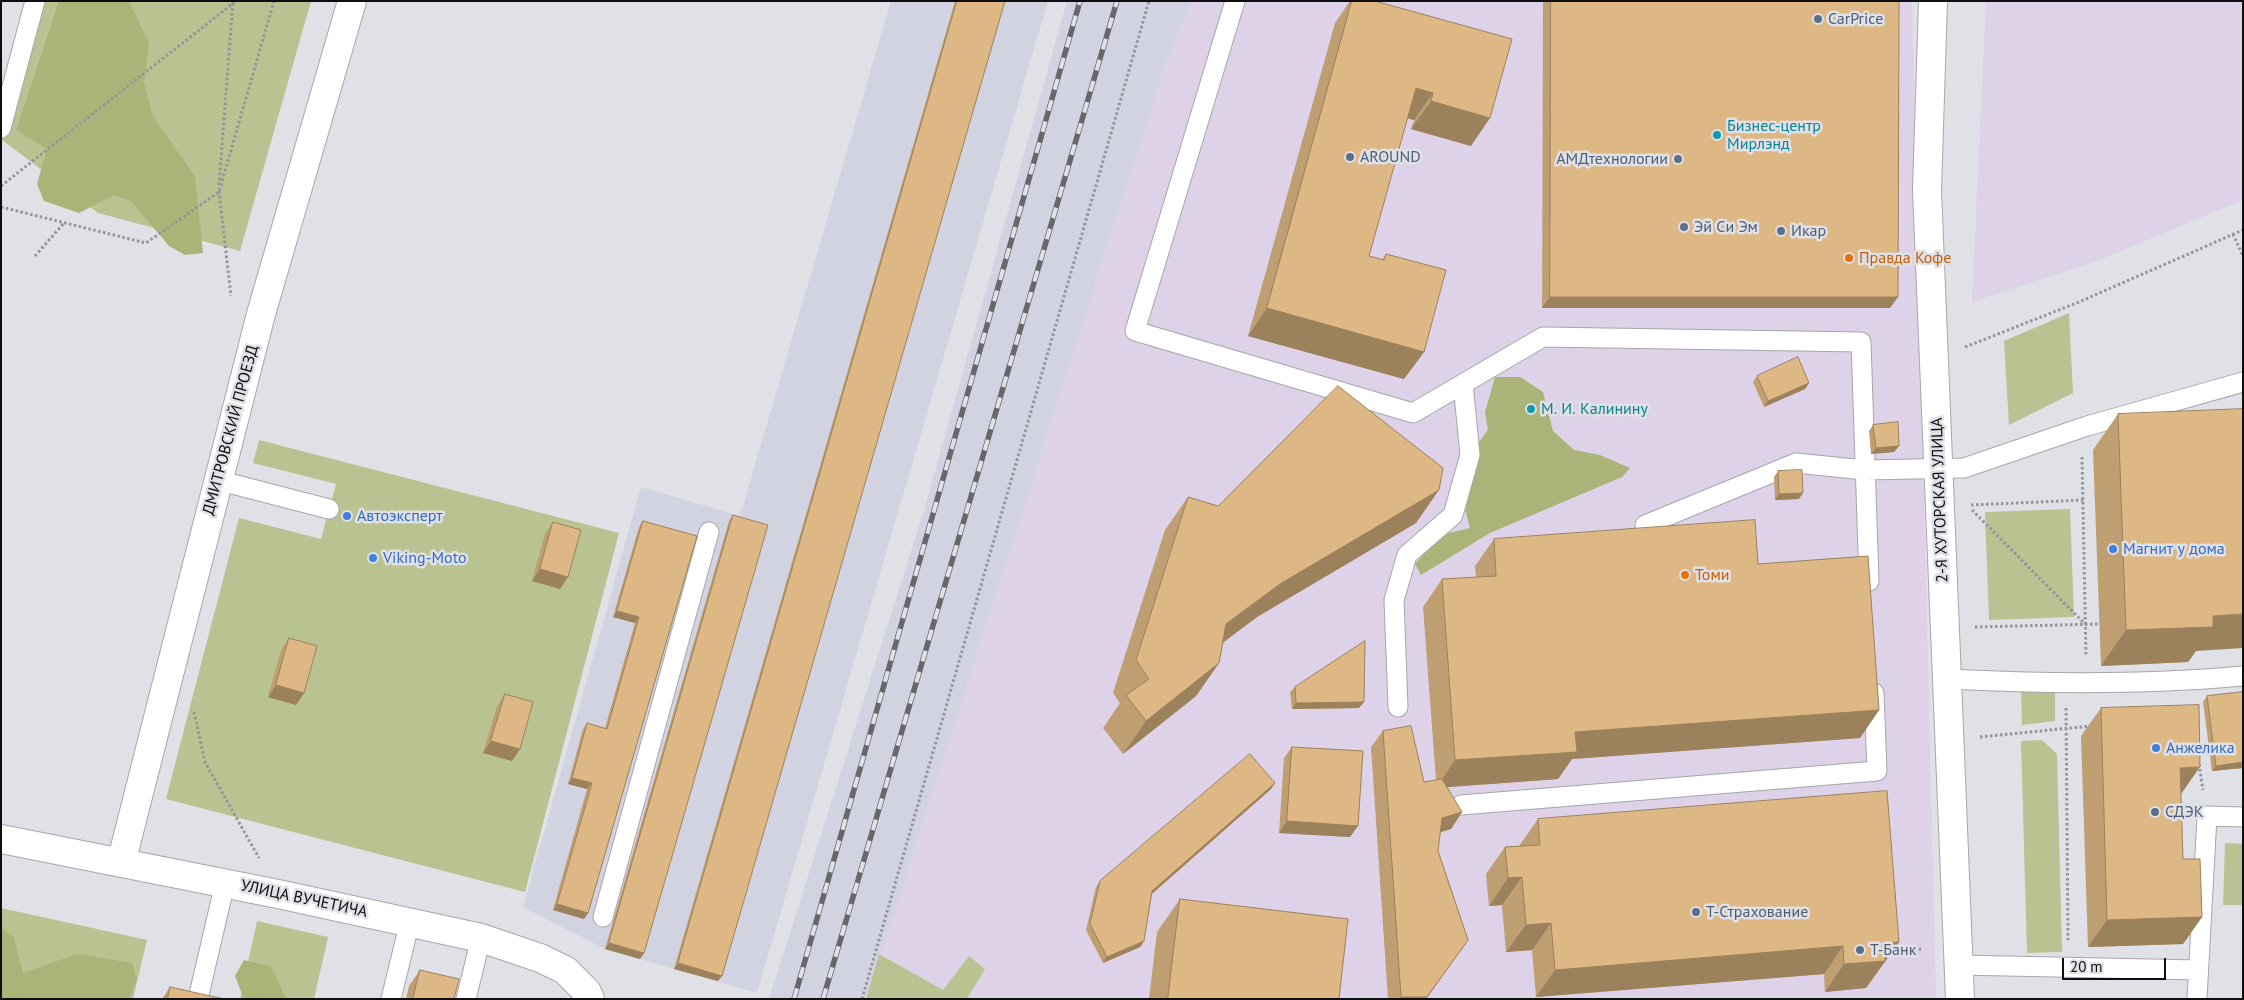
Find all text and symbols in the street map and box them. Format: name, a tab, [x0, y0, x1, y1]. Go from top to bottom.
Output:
place label: CarPrice	[1828, 9, 1883, 29]
marker: CarPrice	[1812, 13, 1824, 25]
place label: Бизнес-центр Мирлэнд	[1727, 116, 1821, 154]
marker: Бизнес-центр Мирлэнд	[1711, 129, 1723, 141]
place label: AROUND	[1360, 147, 1421, 167]
place label: АМДтехнологии	[1556, 149, 1668, 169]
marker: AROUND	[1344, 151, 1356, 163]
marker: АМДтехнологии	[1672, 153, 1684, 165]
place label: Эй Си Эм	[1694, 217, 1758, 237]
marker: Эй Си Эм	[1678, 221, 1690, 233]
place label: Икар	[1791, 221, 1826, 241]
marker: Икар	[1775, 225, 1787, 237]
place label: Правда Кофе	[1859, 248, 1951, 268]
marker: Правда Кофе	[1843, 252, 1855, 264]
street label: ДМИТРОВСКИЙ ПРОЕЗД	[199, 343, 263, 517]
place label: М. И. Калинину	[1541, 399, 1648, 419]
marker: М. И. Калинину	[1525, 403, 1537, 415]
street label: 2-Я ХУТОРСКАЯ УЛИЦА	[1928, 417, 1952, 583]
place label: Автоэксперт	[357, 506, 443, 526]
marker: Автоэксперт	[341, 510, 353, 522]
place label: Магнит у дома	[2123, 539, 2225, 559]
marker: Магнит у дома	[2107, 543, 2119, 555]
place label: Viking-Moto	[383, 548, 466, 568]
marker: Viking-Moto	[367, 552, 379, 564]
place label: Томи	[1695, 565, 1729, 585]
marker: Томи	[1679, 569, 1691, 581]
place label: Анжелика	[2166, 738, 2235, 758]
marker: Анжелика	[2150, 742, 2162, 754]
place label: СДЭК	[2165, 802, 2203, 822]
marker: СДЭК	[2149, 806, 2161, 818]
street label: УЛИЦА ВУЧЕТИЧА	[239, 876, 369, 922]
place label: Т‑Страхование	[1706, 902, 1808, 922]
marker: Т‑Страхование	[1690, 906, 1702, 918]
place label: Т-Банк	[1870, 940, 1916, 960]
marker: Т-Банк	[1854, 944, 1866, 956]
scale bar	[2064, 948, 2168, 980]
text: 20 m	[2070, 957, 2103, 976]

